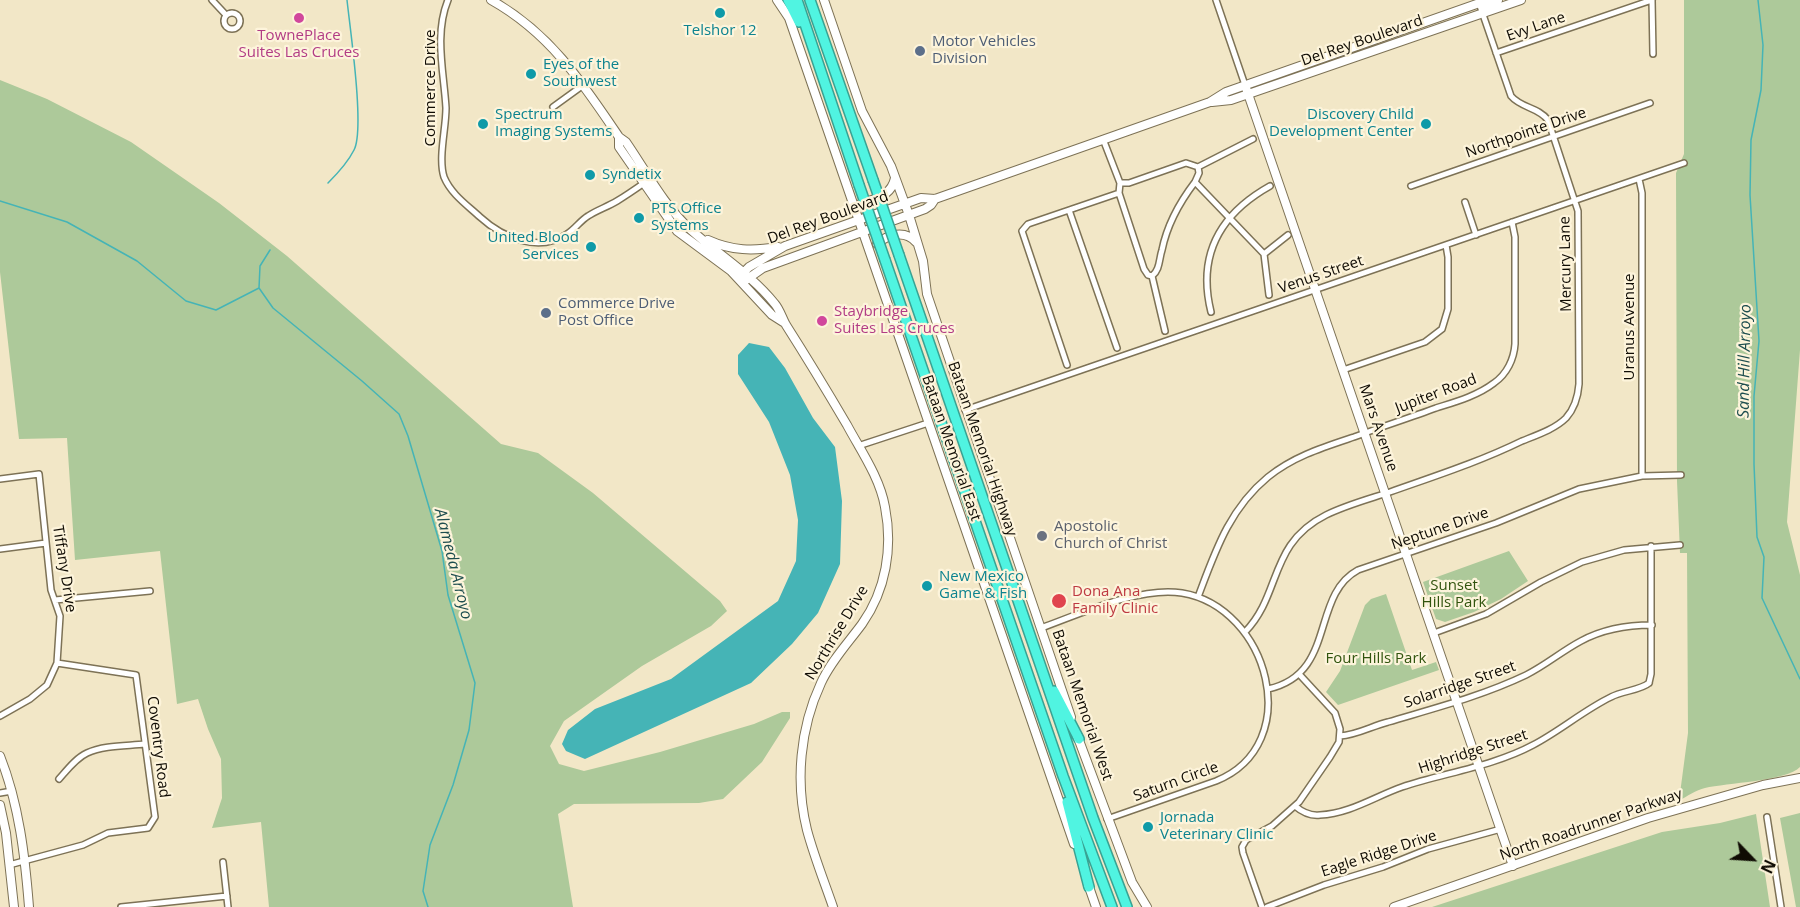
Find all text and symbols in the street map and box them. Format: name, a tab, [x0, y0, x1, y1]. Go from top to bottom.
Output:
marker: Telshor 12	[713, 6, 727, 20]
street label: Evy Lane	[1504, 9, 1568, 45]
marker: TownePlace Suites Las Cruces	[292, 11, 306, 25]
street label: Del Rey Boulevard	[1299, 12, 1425, 70]
place label: Telshor 12	[683, 22, 757, 40]
place label: TownePlace Suites Las Cruces	[239, 27, 359, 62]
street label: Commerce Drive	[422, 29, 440, 147]
place label: Motor Vehicles Division	[932, 33, 1036, 68]
marker: Motor Vehicles Division	[913, 44, 927, 58]
place label: Eyes of the Southwest	[543, 56, 619, 91]
marker: Eyes of the Southwest	[524, 67, 538, 81]
street label: Northpointe Drive	[1463, 104, 1589, 162]
place label: Spectrum Imaging Systems	[495, 106, 612, 141]
place label: Discovery Child Development Center	[1269, 106, 1414, 141]
marker: Spectrum Imaging Systems	[476, 117, 490, 131]
marker: Discovery Child Development Center	[1419, 117, 1433, 131]
place label: Syndetix	[602, 166, 662, 184]
marker: Syndetix	[583, 168, 597, 182]
street label: Del Rey Boulevard	[765, 188, 891, 248]
place label: PTS Office Systems	[651, 200, 722, 235]
marker: PTS Office Systems	[632, 211, 646, 225]
street label: Mercury Lane	[1556, 216, 1576, 312]
place label: United Blood Services	[488, 229, 579, 264]
marker: United Blood Services	[584, 240, 598, 254]
street label: Venus Street	[1276, 252, 1366, 298]
street label: Uranus Avenue	[1621, 273, 1639, 381]
place label: Commerce Drive Post Office	[558, 295, 675, 330]
place label: Staybridge Suites Las Cruces	[834, 303, 955, 338]
water label: Sand Hill Arroyo	[1734, 304, 1756, 418]
marker: Commerce Drive Post Office	[539, 306, 553, 320]
marker: Staybridge Suites Las Cruces	[815, 314, 829, 328]
street label: Bataan Memorial Highway	[944, 359, 1020, 539]
street label: Jupiter Road	[1393, 370, 1479, 418]
street label: Bataan Memorial East	[918, 373, 984, 523]
street label: Mars Avenue	[1355, 382, 1401, 474]
street label: Neptune Drive	[1389, 504, 1491, 554]
water label: Alameda Arroyo	[430, 507, 476, 621]
place label: Apostolic Church of Christ	[1054, 518, 1167, 553]
street label: Tiffany Drive	[48, 524, 80, 614]
marker: Apostolic Church of Christ	[1035, 529, 1049, 543]
place label: New Mexico Game & Fish	[939, 568, 1027, 603]
park label: Sunset Hills Park	[1422, 577, 1486, 612]
marker: New Mexico Game & Fish	[920, 579, 934, 593]
street label: Northrise Drive	[802, 582, 872, 684]
place label: Dona Ana Family Clinic	[1072, 583, 1158, 618]
marker: Dona Ana Family Clinic	[1050, 592, 1068, 610]
street label: Bataan Memorial West	[1048, 627, 1116, 783]
park label: Four Hills Park	[1326, 650, 1426, 668]
street label: Solarridge Street	[1402, 657, 1518, 713]
street label: Coventry Road	[143, 695, 173, 799]
street label: Highridge Street	[1416, 726, 1530, 778]
street label: Saturn Circle	[1131, 758, 1221, 806]
street label: North Roadrunner Parkway	[1497, 785, 1685, 865]
place label: Jornada Veterinary Clinic	[1160, 809, 1273, 844]
marker: Jornada Veterinary Clinic	[1141, 820, 1155, 834]
street label: Eagle Ridge Drive	[1319, 827, 1439, 881]
north arrow	[1722, 829, 1782, 889]
text: N	[1756, 856, 1781, 877]

